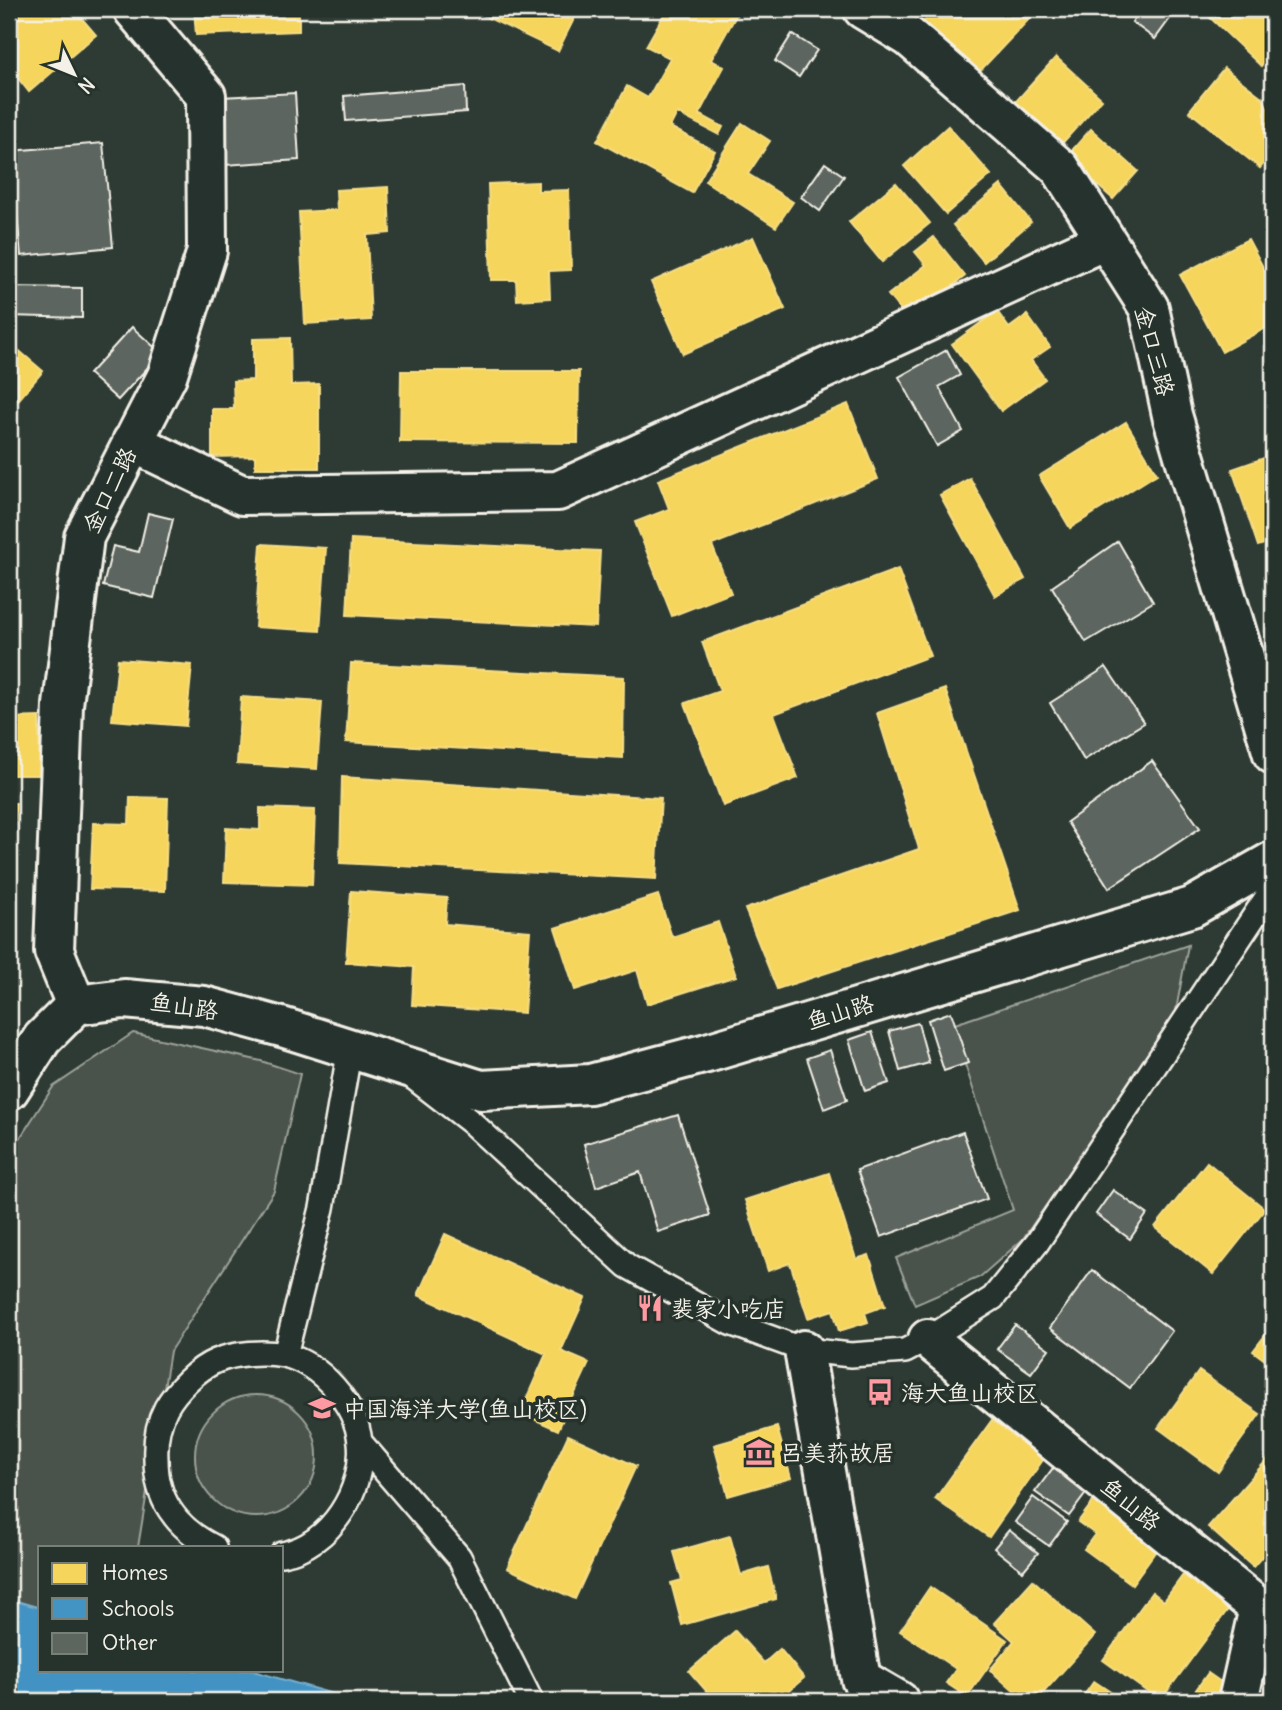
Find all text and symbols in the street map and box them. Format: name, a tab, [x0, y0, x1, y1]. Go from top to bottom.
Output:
north arrow	[38, 38, 108, 108]
text: N	[73, 73, 100, 99]
street label: 金口三路	[1129, 303, 1181, 399]
street label: 金口二路	[76, 442, 142, 538]
street label: 鱼山路	[148, 987, 220, 1025]
street label: 鱼山路	[803, 988, 877, 1036]
restaurant icon: 裴家小吃店	[635, 1293, 665, 1323]
place label: 裴家小吃店	[671, 1294, 786, 1323]
bus stop icon: 海大鱼山校区	[865, 1377, 895, 1407]
place label: 海大鱼山校区	[901, 1378, 1039, 1407]
school or university icon: 中国海洋大学(鱼山校区)	[307, 1393, 337, 1423]
place label: 中国海洋大学(鱼山校区)	[343, 1394, 587, 1423]
museum icon: 吕美荪故居	[744, 1437, 774, 1467]
place label: 吕美荪故居	[780, 1438, 895, 1467]
street label: 鱼山路	[1095, 1471, 1167, 1537]
legend	[38, 1546, 284, 1672]
text: Homes	[102, 1559, 168, 1586]
text: Schools	[102, 1595, 174, 1622]
text: Other	[102, 1629, 158, 1656]

